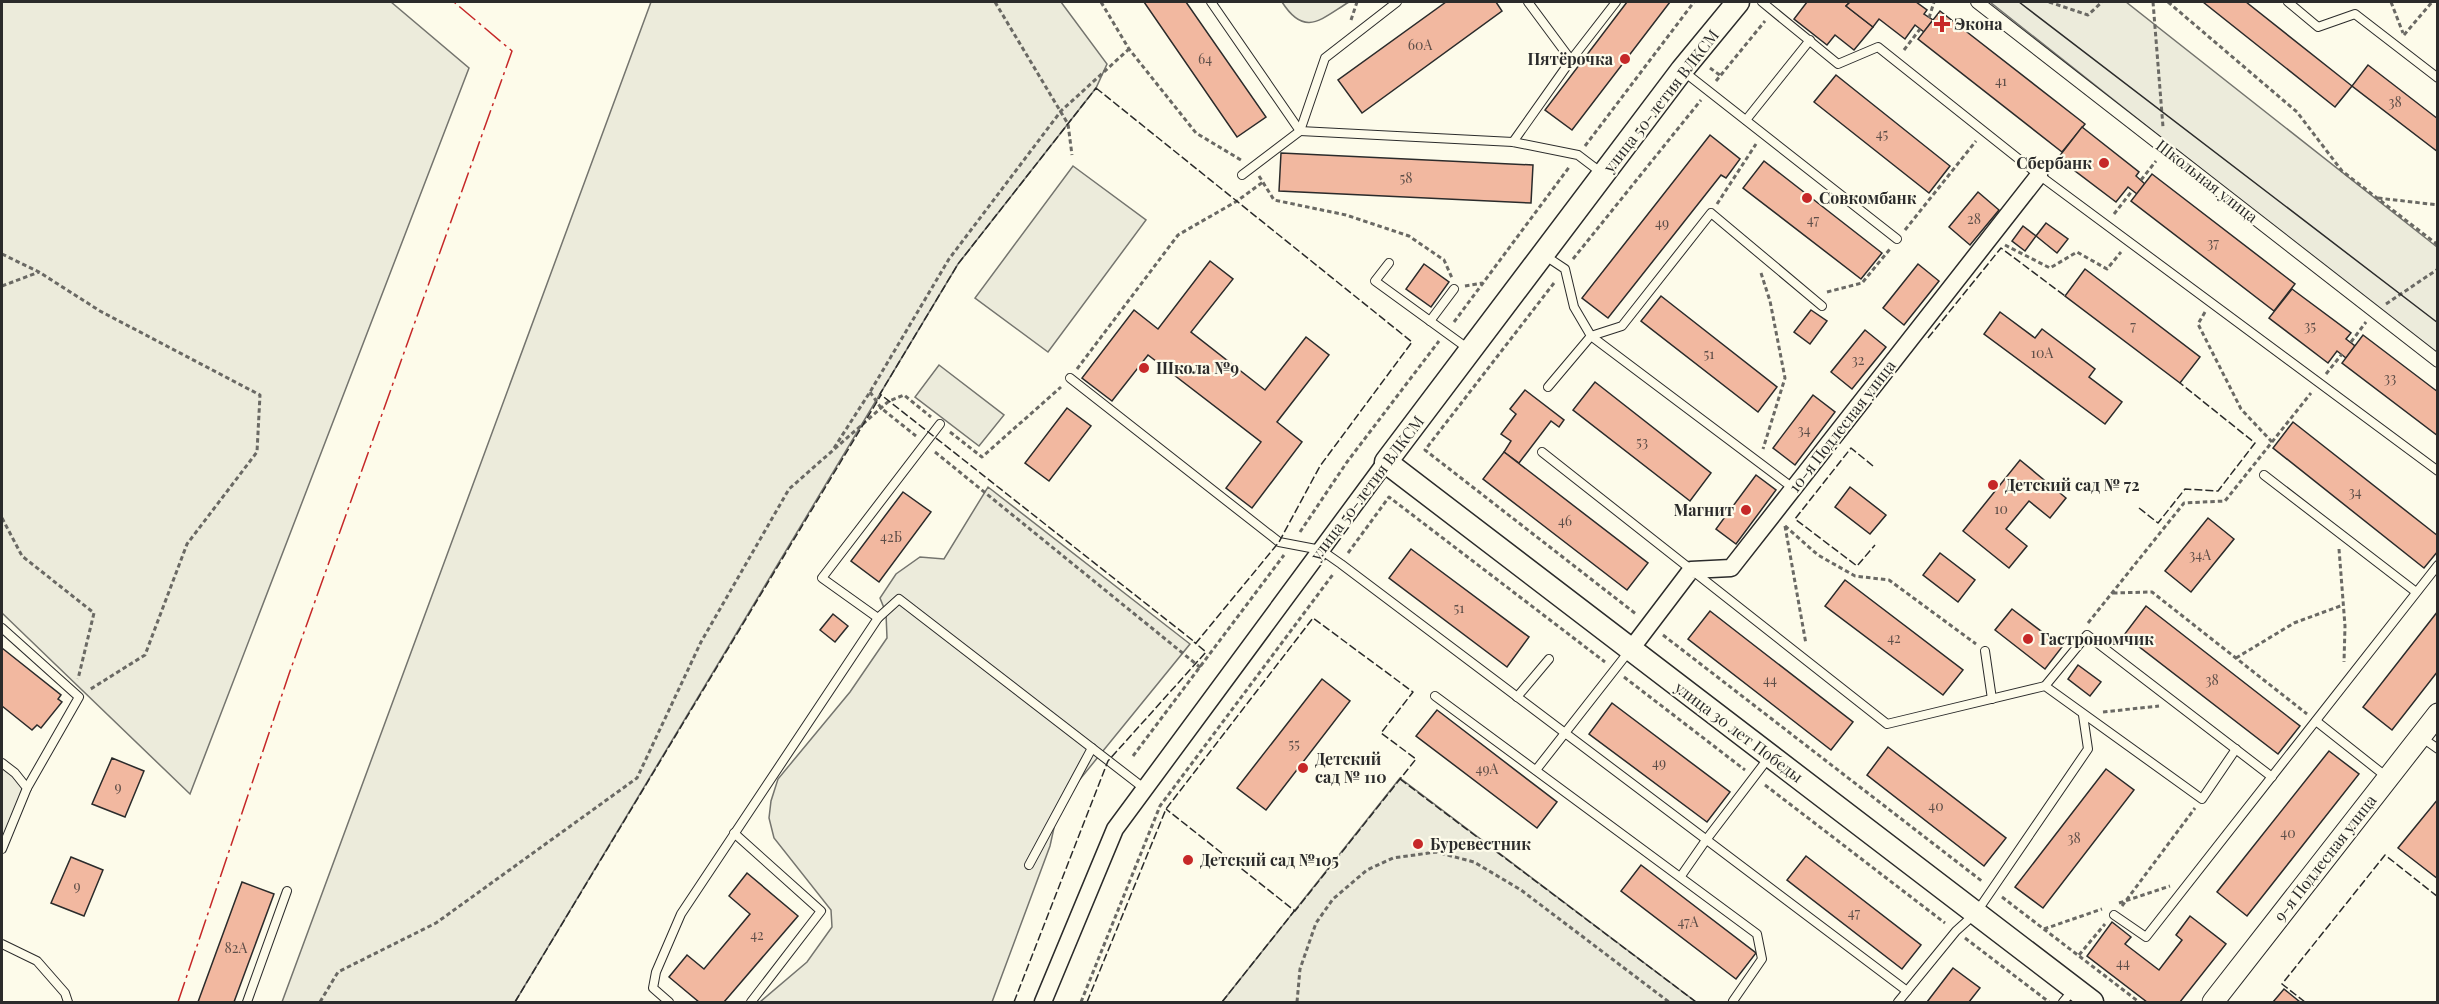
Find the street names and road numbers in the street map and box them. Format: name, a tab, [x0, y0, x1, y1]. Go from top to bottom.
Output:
street label: улица 50-летия ВЛКСМ	[1597, 25, 1723, 177]
street label: Школьная улица	[2152, 134, 2262, 227]
street label: 10-я Подлесная улица	[1783, 355, 1900, 496]
street label: улица 50-летия ВЛКСМ	[1305, 411, 1428, 565]
street label: улица 30 лет Победы	[1670, 676, 1808, 787]
street label: 9-я Подлесная улица	[2269, 790, 2381, 925]

